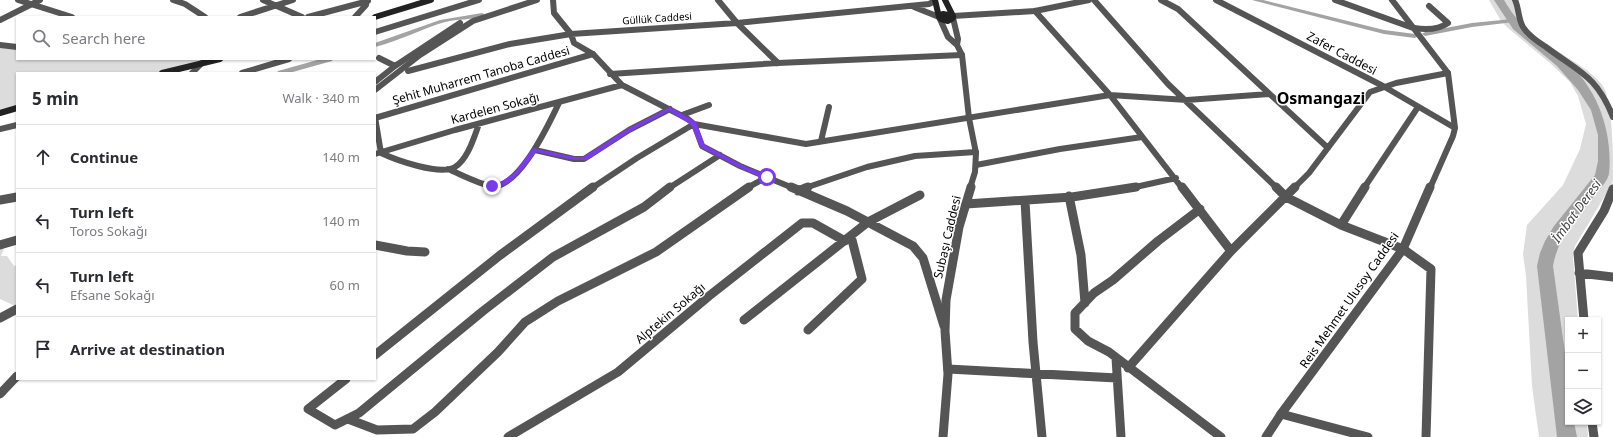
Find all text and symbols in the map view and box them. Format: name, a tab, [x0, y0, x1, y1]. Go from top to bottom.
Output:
street label: Güllük Caddesi	[622, 9, 692, 27]
search box	[16, 16, 376, 60]
icon: search	[30, 27, 52, 49]
street label: Zafer Caddesi	[1304, 27, 1380, 79]
text: Search here	[62, 28, 145, 48]
street label: Şehit Muharrem Tanoba Caddesi	[390, 42, 572, 108]
text: 5 min	[32, 87, 79, 110]
district label: Osmangazi	[1277, 87, 1365, 109]
street label: Kardelen Sokağı	[449, 88, 541, 128]
text: Walk · 340 m	[282, 89, 360, 107]
icon: ahead	[32, 146, 54, 168]
text: Continue	[70, 147, 138, 167]
text: 140 m	[322, 148, 360, 166]
route start	[758, 168, 776, 186]
water label: İmbat Deresi	[1546, 175, 1605, 247]
route end	[483, 177, 501, 195]
street label: Subaşı Caddesi	[929, 194, 965, 280]
text: Turn left	[70, 202, 134, 222]
icon: left	[32, 210, 54, 232]
text: 140 m	[322, 212, 360, 230]
text: Toros Sokağı	[70, 222, 147, 240]
street label: Reis Mehmet Ulusoy Caddesi	[1295, 228, 1403, 372]
text: Turn left	[70, 266, 134, 286]
icon: left	[32, 274, 54, 296]
text: 60 m	[330, 276, 360, 294]
street label: Alptekin Sokağı	[631, 279, 709, 347]
text: Efsane Sokağı	[70, 286, 155, 304]
map controls	[1565, 317, 1601, 425]
button: +	[1565, 317, 1601, 353]
icon: arrive	[32, 338, 54, 360]
text: Arrive at destination	[70, 339, 225, 359]
button: −	[1565, 353, 1601, 389]
button: layers	[1565, 389, 1601, 425]

